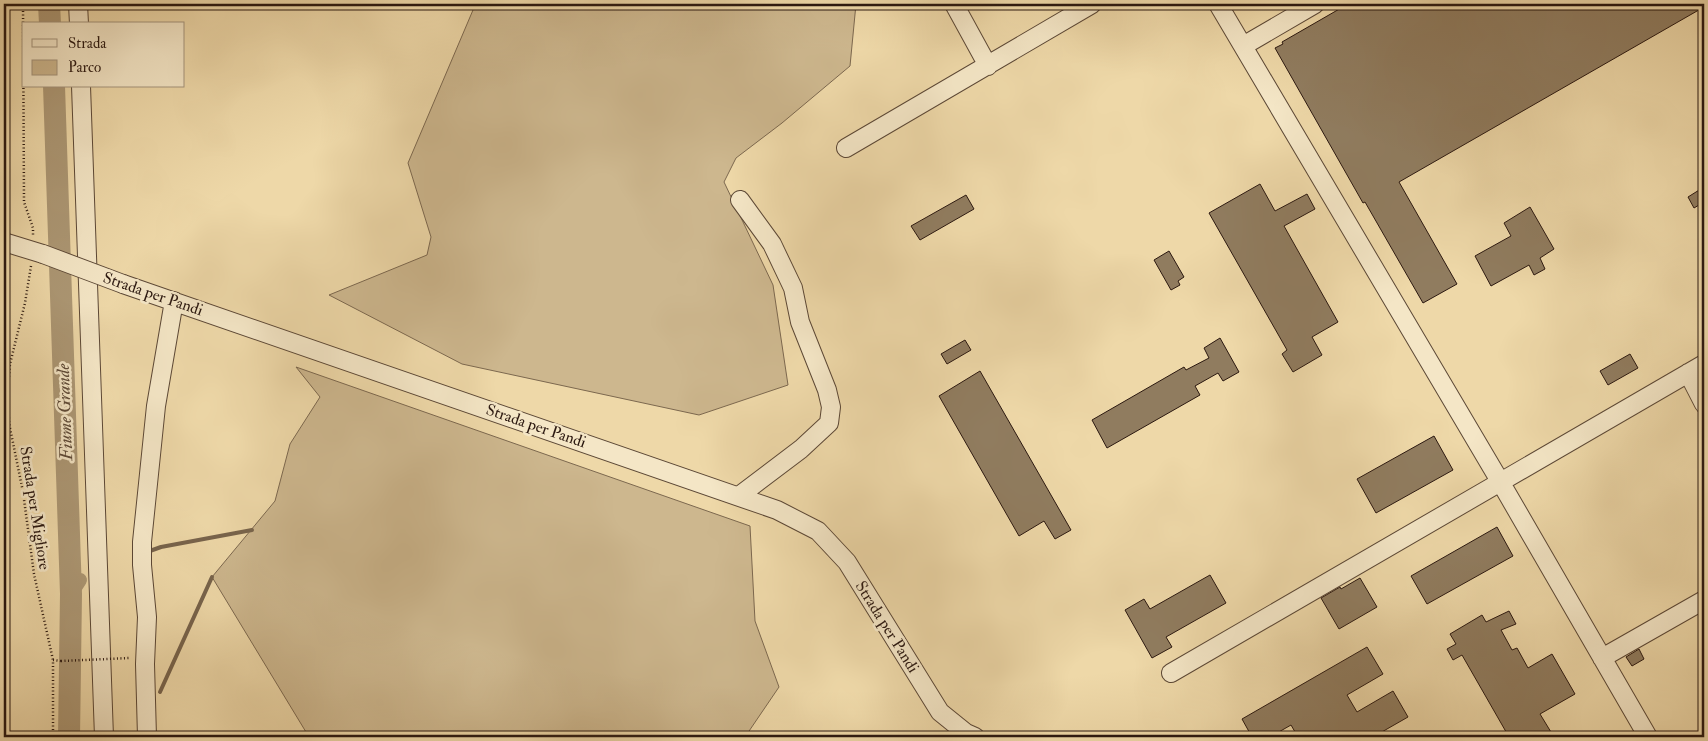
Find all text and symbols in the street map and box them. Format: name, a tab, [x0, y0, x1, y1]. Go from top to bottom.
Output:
legend	[22, 22, 185, 88]
text: Strada	[68, 34, 107, 53]
text: Parco	[68, 58, 101, 77]
street label: Strada per Pandi	[100, 268, 206, 321]
water label: Fiume Grande	[52, 362, 78, 462]
street label: Strada per Pandi	[483, 400, 589, 453]
street label: Strada per Migliore	[14, 445, 55, 572]
street label: Strada per Pandi	[850, 577, 923, 677]

